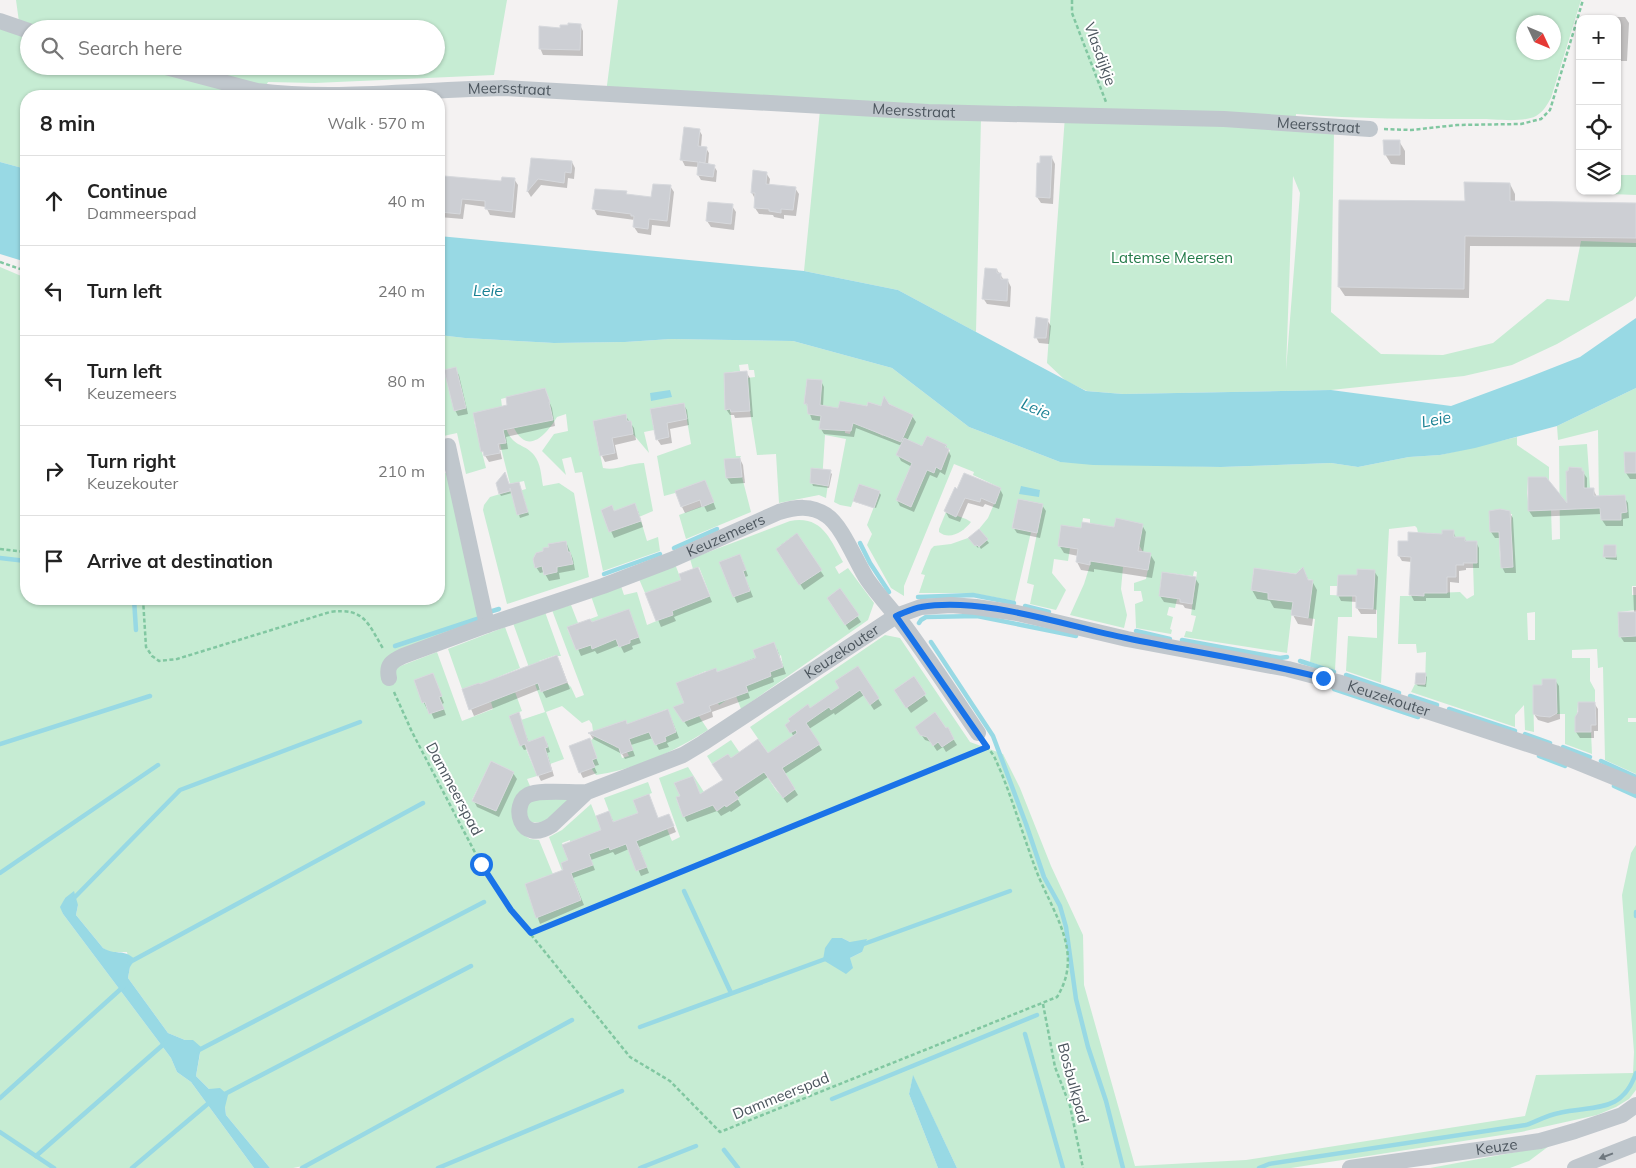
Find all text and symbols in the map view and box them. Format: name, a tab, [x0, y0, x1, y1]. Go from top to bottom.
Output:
north arrow	[1516, 15, 1561, 60]
map controls	[1576, 15, 1621, 195]
button: +	[1576, 15, 1621, 60]
search box	[20, 20, 445, 75]
street label: Vlasdijkje	[1080, 20, 1121, 88]
icon: search	[38, 34, 66, 62]
text: Search here	[78, 36, 182, 60]
button: −	[1576, 60, 1621, 105]
street label: Meersstraat	[467, 78, 552, 100]
street label: Meersstraat	[872, 99, 956, 122]
button: locate	[1576, 105, 1621, 150]
text: 8 min	[40, 110, 95, 136]
text: Walk · 570 m	[327, 113, 425, 133]
street label: Meersstraat	[1276, 113, 1361, 137]
button: layers	[1576, 150, 1621, 195]
text: Continue	[87, 179, 167, 203]
icon: ahead	[40, 187, 68, 215]
text: 40 m	[388, 191, 425, 211]
text: Dammeerspad	[87, 203, 197, 223]
park label: Latemse Meersen	[1111, 248, 1233, 267]
icon: left	[40, 277, 68, 305]
text: Turn left	[87, 279, 162, 303]
water label: Leie	[473, 280, 503, 300]
text: 240 m	[378, 281, 425, 301]
text: Turn left	[87, 359, 162, 383]
icon: left	[40, 367, 68, 395]
text: 80 m	[388, 371, 425, 391]
text: Keuzemeers	[87, 383, 177, 403]
water label: Leie	[1018, 393, 1054, 423]
water label: Leie	[1419, 406, 1453, 432]
text: Turn right	[87, 449, 176, 473]
icon: right	[40, 457, 68, 485]
text: 210 m	[378, 461, 425, 481]
text: Keuzekouter	[87, 473, 178, 493]
street label: Keuzemeers	[683, 509, 768, 561]
icon: arrive	[40, 547, 68, 575]
text: Arrive at destination	[87, 549, 273, 573]
street label: Keuzekouter	[800, 620, 883, 683]
route end	[1312, 667, 1335, 690]
street label: Keuzekouter	[1345, 676, 1433, 721]
street label: Dammeerspad	[422, 739, 487, 839]
route start	[470, 853, 493, 876]
street label: Bosbulkpad	[1054, 1041, 1093, 1125]
street label: Dammeerspad	[730, 1067, 832, 1124]
street label: Keuze	[1474, 1134, 1519, 1159]
one-way arrow	[1598, 1153, 1613, 1160]

